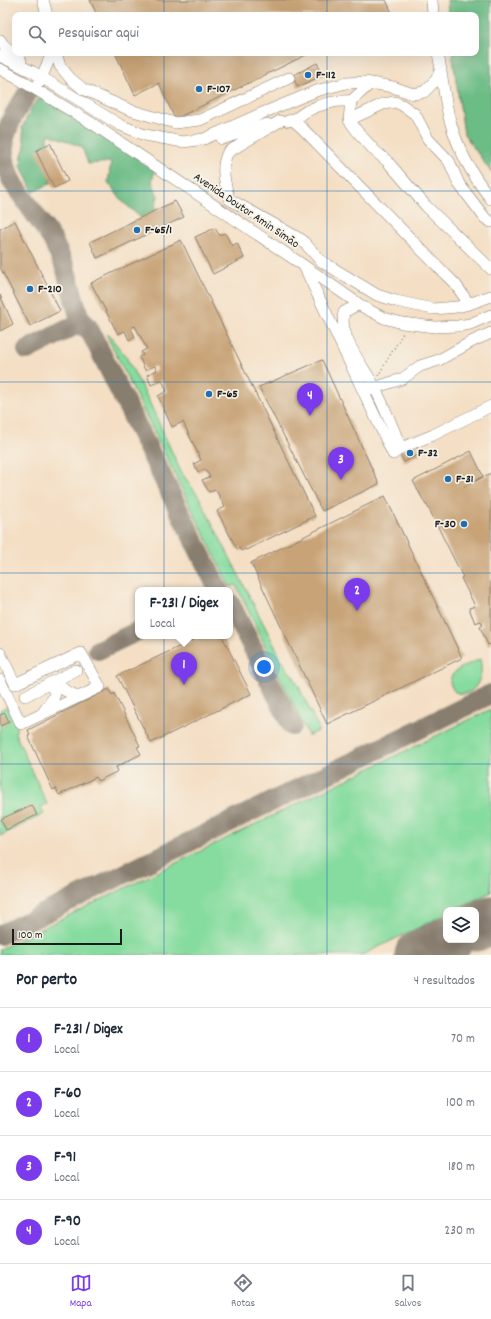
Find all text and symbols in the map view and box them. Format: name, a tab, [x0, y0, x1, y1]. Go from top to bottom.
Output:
search box	[12, 12, 479, 56]
icon: search	[26, 23, 48, 45]
text: Pesquisar aqui	[58, 23, 139, 45]
place label: F-112	[316, 67, 336, 84]
marker: F-112	[303, 70, 313, 80]
place label: F-107	[207, 81, 231, 98]
marker: F-107	[194, 84, 204, 94]
street label: Avenida Doutor Amin Simão	[190, 169, 302, 253]
place label: F-65/1	[145, 222, 172, 239]
marker: F-65/1	[132, 225, 142, 235]
place label: F-210	[38, 281, 62, 298]
marker: F-210	[25, 284, 35, 294]
pin: 4	[297, 383, 323, 416]
place label: F-65	[217, 386, 238, 403]
marker: F-65	[204, 389, 214, 399]
place label: F-32	[418, 445, 438, 462]
pin: 3	[328, 447, 354, 480]
marker: F-32	[405, 448, 415, 458]
place label: F-31	[456, 471, 474, 488]
marker: F-31	[443, 474, 453, 484]
place label: F-30	[435, 516, 456, 533]
marker: F-30	[459, 519, 469, 529]
pin: 2	[344, 578, 370, 611]
popup	[135, 587, 233, 639]
text: F-231 / Digex	[150, 593, 218, 615]
text: Local	[150, 615, 175, 634]
pin: 1	[171, 652, 197, 685]
your location	[254, 657, 274, 677]
map controls	[443, 907, 479, 943]
button: layers	[443, 907, 479, 943]
scale bar	[12, 927, 122, 946]
text: 100 m	[18, 928, 42, 944]
text: Por perto	[16, 969, 77, 993]
text: 4 resultados	[414, 972, 475, 991]
text: F-231 / Digex	[54, 1019, 123, 1041]
text: 1	[28, 1030, 30, 1049]
text: 70 m	[451, 1030, 475, 1049]
text: Local	[54, 1041, 80, 1060]
text: F-60	[54, 1083, 81, 1105]
text: 2	[26, 1094, 32, 1113]
text: 100 m	[446, 1094, 475, 1113]
text: Local	[54, 1105, 80, 1124]
text: F-91	[54, 1147, 76, 1169]
text: 3	[26, 1158, 32, 1177]
text: 180 m	[448, 1158, 475, 1177]
text: Local	[54, 1169, 80, 1188]
text: F-90	[54, 1211, 81, 1233]
text: 4	[26, 1222, 32, 1241]
text: 230 m	[445, 1222, 475, 1241]
text: Local	[54, 1233, 80, 1252]
tab: Mapa	[70, 1272, 92, 1312]
tab: Rotas	[231, 1272, 255, 1312]
tab: Salvos	[395, 1272, 421, 1312]

